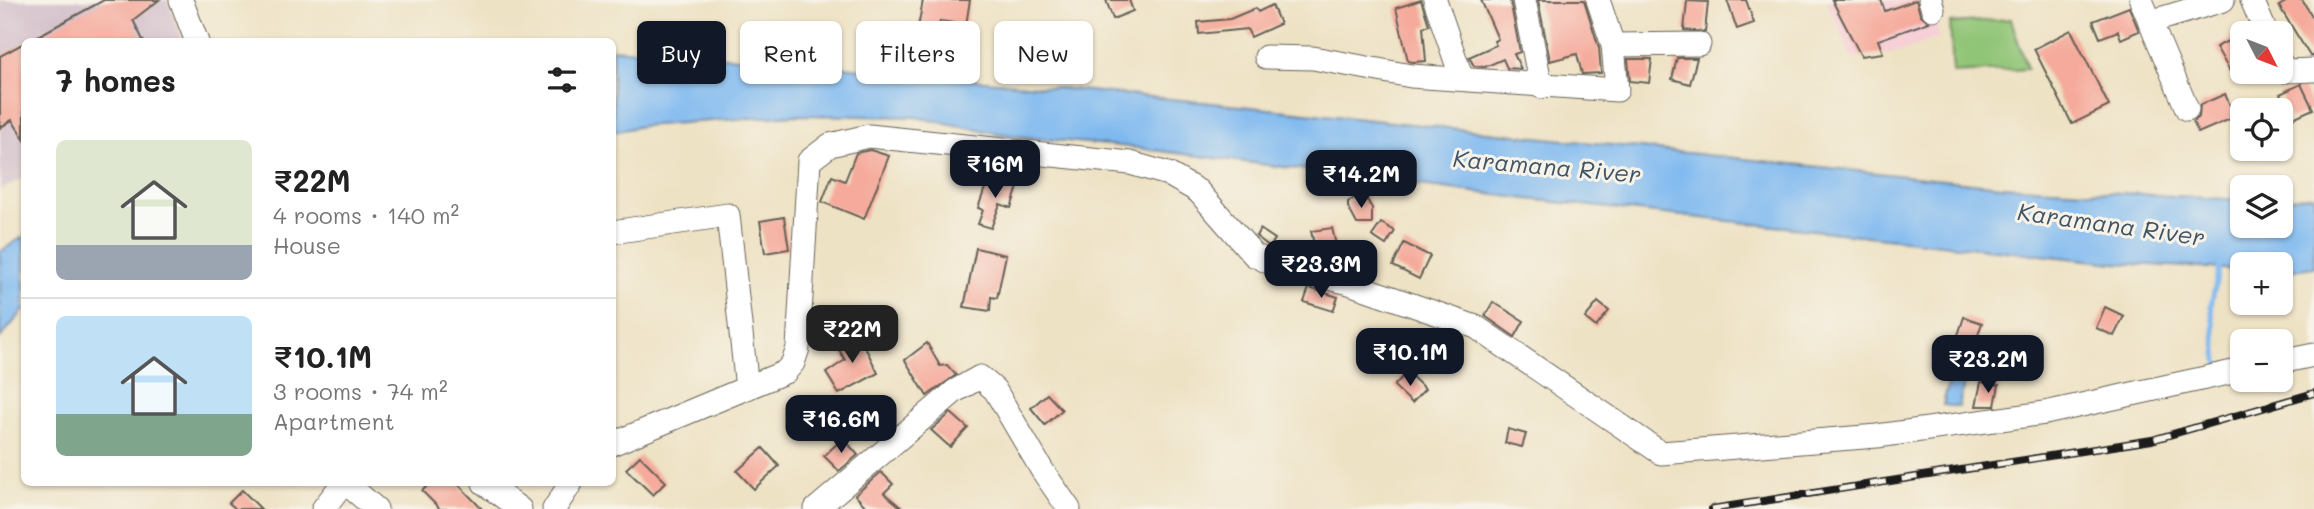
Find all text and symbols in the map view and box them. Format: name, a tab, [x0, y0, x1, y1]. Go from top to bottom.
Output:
chip: Buy	[637, 21, 726, 84]
chip: Rent	[740, 21, 842, 84]
chip: Filters	[856, 21, 980, 84]
chip: New	[994, 21, 1093, 84]
north arrow	[2230, 21, 2292, 84]
map controls	[2230, 21, 2293, 392]
text: 7 homes	[56, 60, 176, 100]
icon: filters	[543, 61, 581, 99]
button: locate	[2230, 98, 2293, 161]
pin: ₹16M	[954, 140, 1036, 200]
water label: Karamana River	[1452, 142, 1643, 189]
text: ₹16M	[966, 148, 1024, 178]
pin: ₹14.2M	[1304, 150, 1418, 210]
text: ₹14.2M	[1322, 158, 1400, 188]
text: ₹22M	[273, 160, 351, 200]
icon: home	[112, 168, 196, 252]
button: layers	[2230, 175, 2293, 238]
water label: Karamana River	[2016, 195, 2207, 252]
text: 4 rooms · 140 m²	[273, 200, 459, 230]
text: House	[273, 230, 341, 260]
pin: ₹23.3M	[1264, 240, 1378, 300]
text: ₹23.3M	[1280, 248, 1362, 278]
button: +	[2230, 252, 2293, 315]
pin: ₹22M	[811, 306, 893, 365]
text: ₹22M	[822, 313, 882, 343]
pin: ₹10.1M	[1353, 328, 1467, 388]
button: −	[2230, 329, 2293, 392]
text: ₹10.1M	[273, 336, 372, 376]
text: ₹10.1M	[1372, 336, 1448, 366]
pin: ₹23.2M	[1931, 336, 2045, 395]
text: ₹23.2M	[1948, 343, 2028, 373]
icon: home	[112, 344, 196, 428]
text: 3 rooms · 74 m²	[273, 376, 448, 406]
pin: ₹16.6M	[784, 396, 898, 455]
text: ₹16.6M	[802, 403, 880, 433]
text: Apartment	[273, 406, 395, 436]

